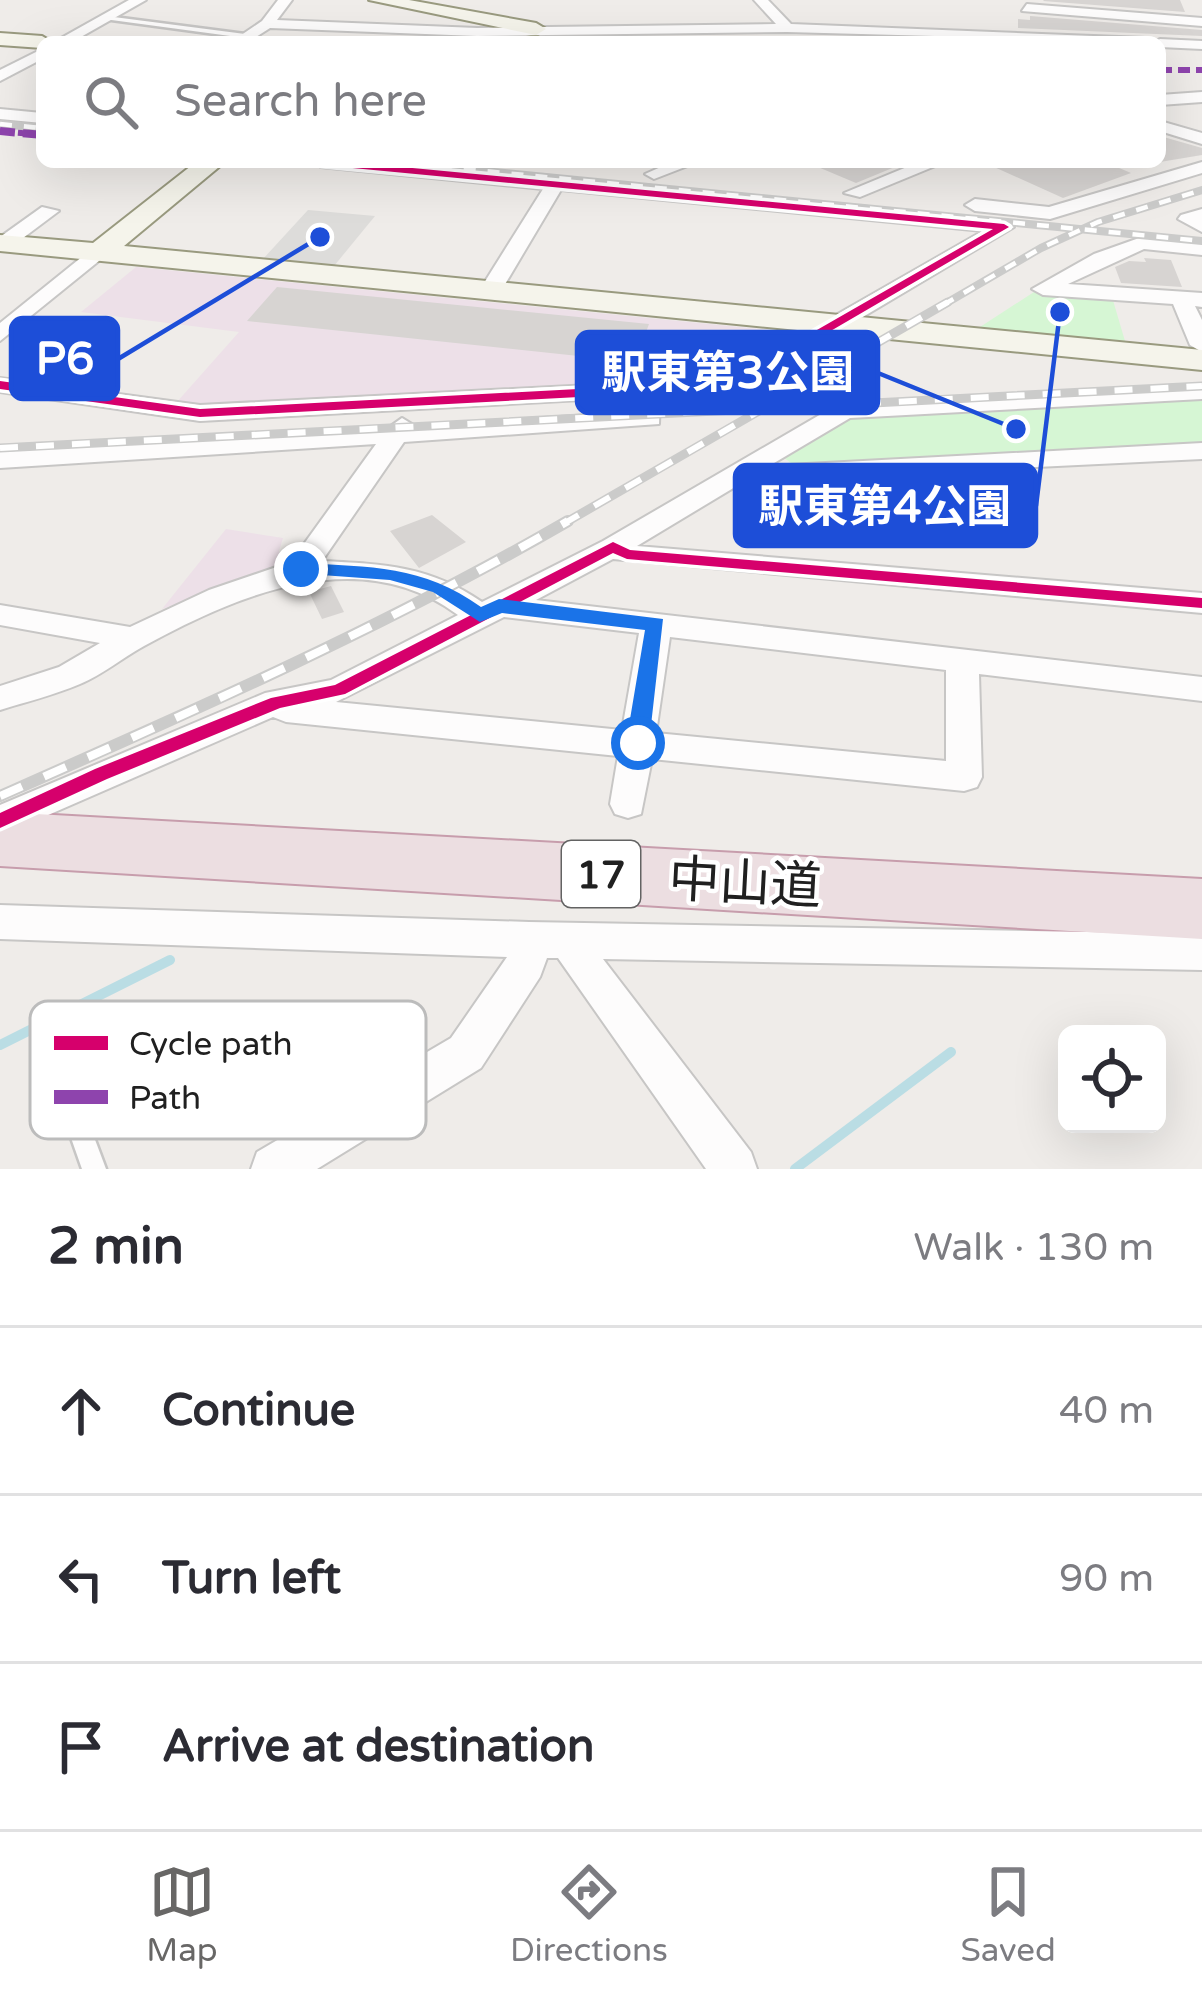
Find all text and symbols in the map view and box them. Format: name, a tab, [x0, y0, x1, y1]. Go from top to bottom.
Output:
search box	[36, 36, 1166, 168]
icon: search	[78, 69, 144, 135]
text: Search here	[174, 75, 427, 129]
callout: P6	[11, 318, 118, 399]
callout: 駅東第3公園	[577, 332, 878, 413]
text: P6	[36, 333, 94, 387]
text: 駅東第3公園	[601, 347, 855, 401]
callout: 駅東第4公園	[735, 465, 1036, 546]
text: 駅東第4公園	[758, 481, 1012, 535]
route end	[274, 542, 328, 596]
route start	[611, 716, 665, 770]
road number: 17	[562, 841, 640, 907]
street label: 中山道	[667, 849, 823, 919]
legend	[30, 1001, 426, 1139]
text: Cycle path	[129, 1025, 293, 1064]
map controls	[1058, 1025, 1166, 1133]
button: locate	[1058, 1025, 1166, 1133]
text: Path	[129, 1079, 201, 1118]
text: 2 min	[48, 1216, 184, 1278]
text: Walk · 130 m	[913, 1224, 1154, 1271]
icon: ahead	[48, 1378, 114, 1444]
text: Continue	[162, 1384, 355, 1438]
text: 40 m	[1059, 1387, 1154, 1434]
icon: left	[48, 1546, 114, 1612]
text: Turn left	[162, 1552, 341, 1606]
text: 90 m	[1059, 1555, 1154, 1602]
icon: arrive	[48, 1714, 114, 1780]
text: Arrive at destination	[162, 1720, 594, 1774]
tab: Map	[146, 1859, 218, 1970]
tab: Directions	[510, 1859, 668, 1970]
tab: Saved	[960, 1859, 1056, 1970]

